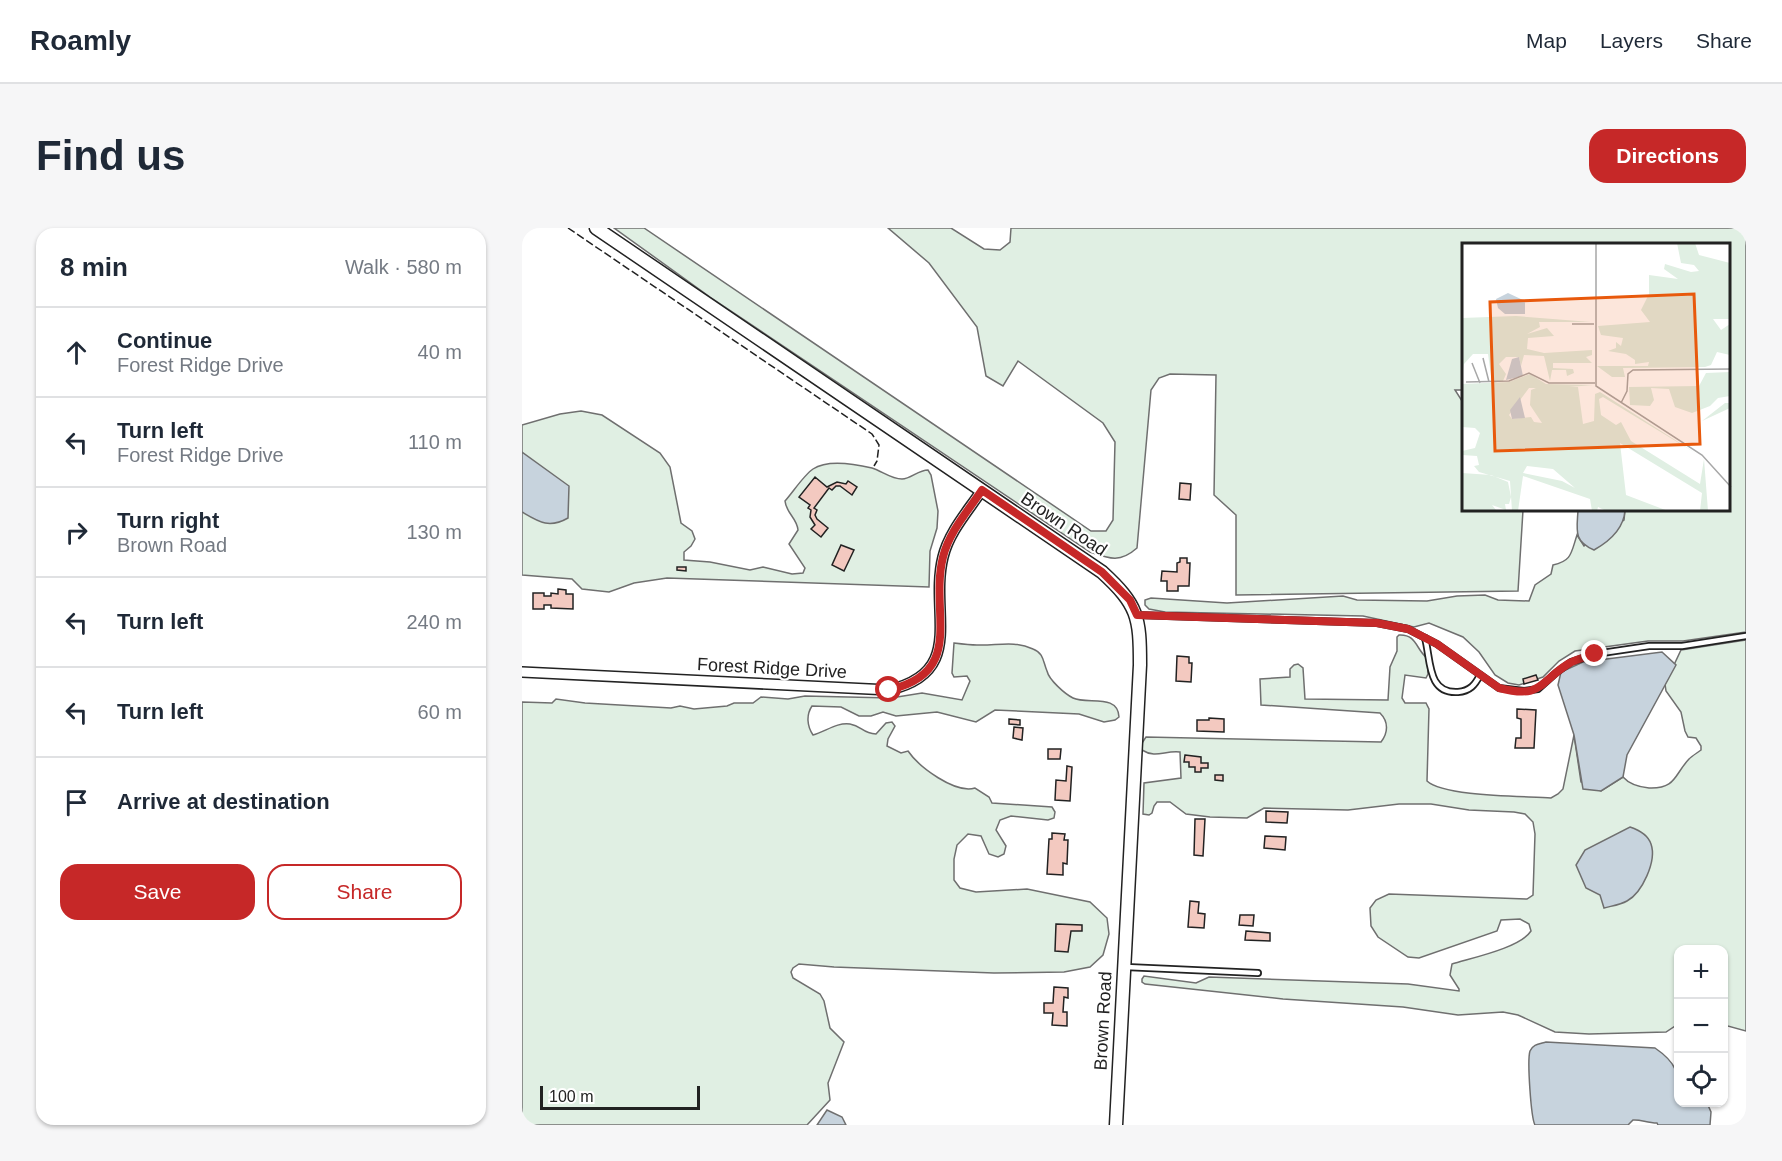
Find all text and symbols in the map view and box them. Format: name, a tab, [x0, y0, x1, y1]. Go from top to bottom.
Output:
text: Roamly	[30, 25, 131, 56]
text: Map	[1526, 29, 1567, 52]
text: Layers	[1600, 29, 1663, 52]
text: Share	[1696, 29, 1752, 52]
button: Directions	[1589, 129, 1746, 183]
text: Find us	[36, 132, 185, 179]
inset map	[1462, 243, 1731, 512]
text: 8 min	[60, 252, 128, 282]
text: Walk · 580 m	[345, 256, 462, 278]
text: Continue	[117, 328, 212, 353]
icon: ahead	[60, 336, 93, 369]
text: 40 m	[418, 341, 462, 363]
text: Forest Ridge Drive	[117, 354, 284, 376]
text: Turn left	[117, 418, 203, 443]
icon: left	[60, 426, 93, 459]
text: 110 m	[408, 431, 462, 453]
text: Forest Ridge Drive	[117, 444, 284, 466]
street label: Brown Road	[1017, 488, 1111, 560]
text: Turn right	[117, 508, 219, 533]
icon: right	[60, 516, 93, 549]
text: 130 m	[406, 521, 462, 543]
text: Brown Road	[117, 534, 227, 556]
icon: left	[60, 606, 93, 639]
text: Turn left	[117, 609, 203, 634]
text: 240 m	[406, 611, 462, 633]
route end	[1581, 640, 1607, 666]
street label: Forest Ridge Drive	[697, 654, 847, 682]
route start	[875, 676, 901, 702]
icon: left	[60, 696, 93, 729]
text: Turn left	[117, 699, 203, 724]
text: 60 m	[418, 701, 462, 723]
icon: arrive	[60, 786, 93, 819]
text: Arrive at destination	[117, 789, 330, 814]
button: Save	[60, 864, 255, 920]
button: Share	[267, 864, 462, 920]
map controls	[1674, 945, 1728, 1107]
button: +	[1674, 945, 1728, 999]
street label: Brown Road	[1090, 971, 1116, 1071]
button: −	[1674, 999, 1728, 1053]
button: locate	[1674, 1053, 1728, 1107]
scale bar	[540, 1083, 700, 1110]
text: 100 m	[549, 1088, 593, 1105]

